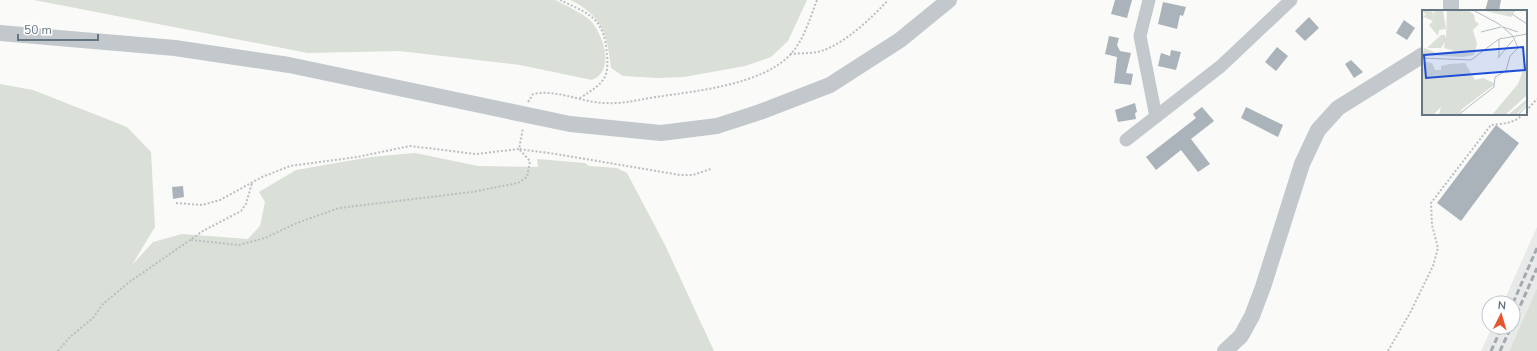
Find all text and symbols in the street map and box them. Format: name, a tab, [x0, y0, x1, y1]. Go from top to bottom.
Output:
inset map	[1422, 10, 1527, 115]
scale bar	[18, 16, 98, 42]
text: 50 m	[24, 22, 52, 38]
north arrow	[1481, 295, 1521, 335]
text: N	[1497, 298, 1507, 313]

